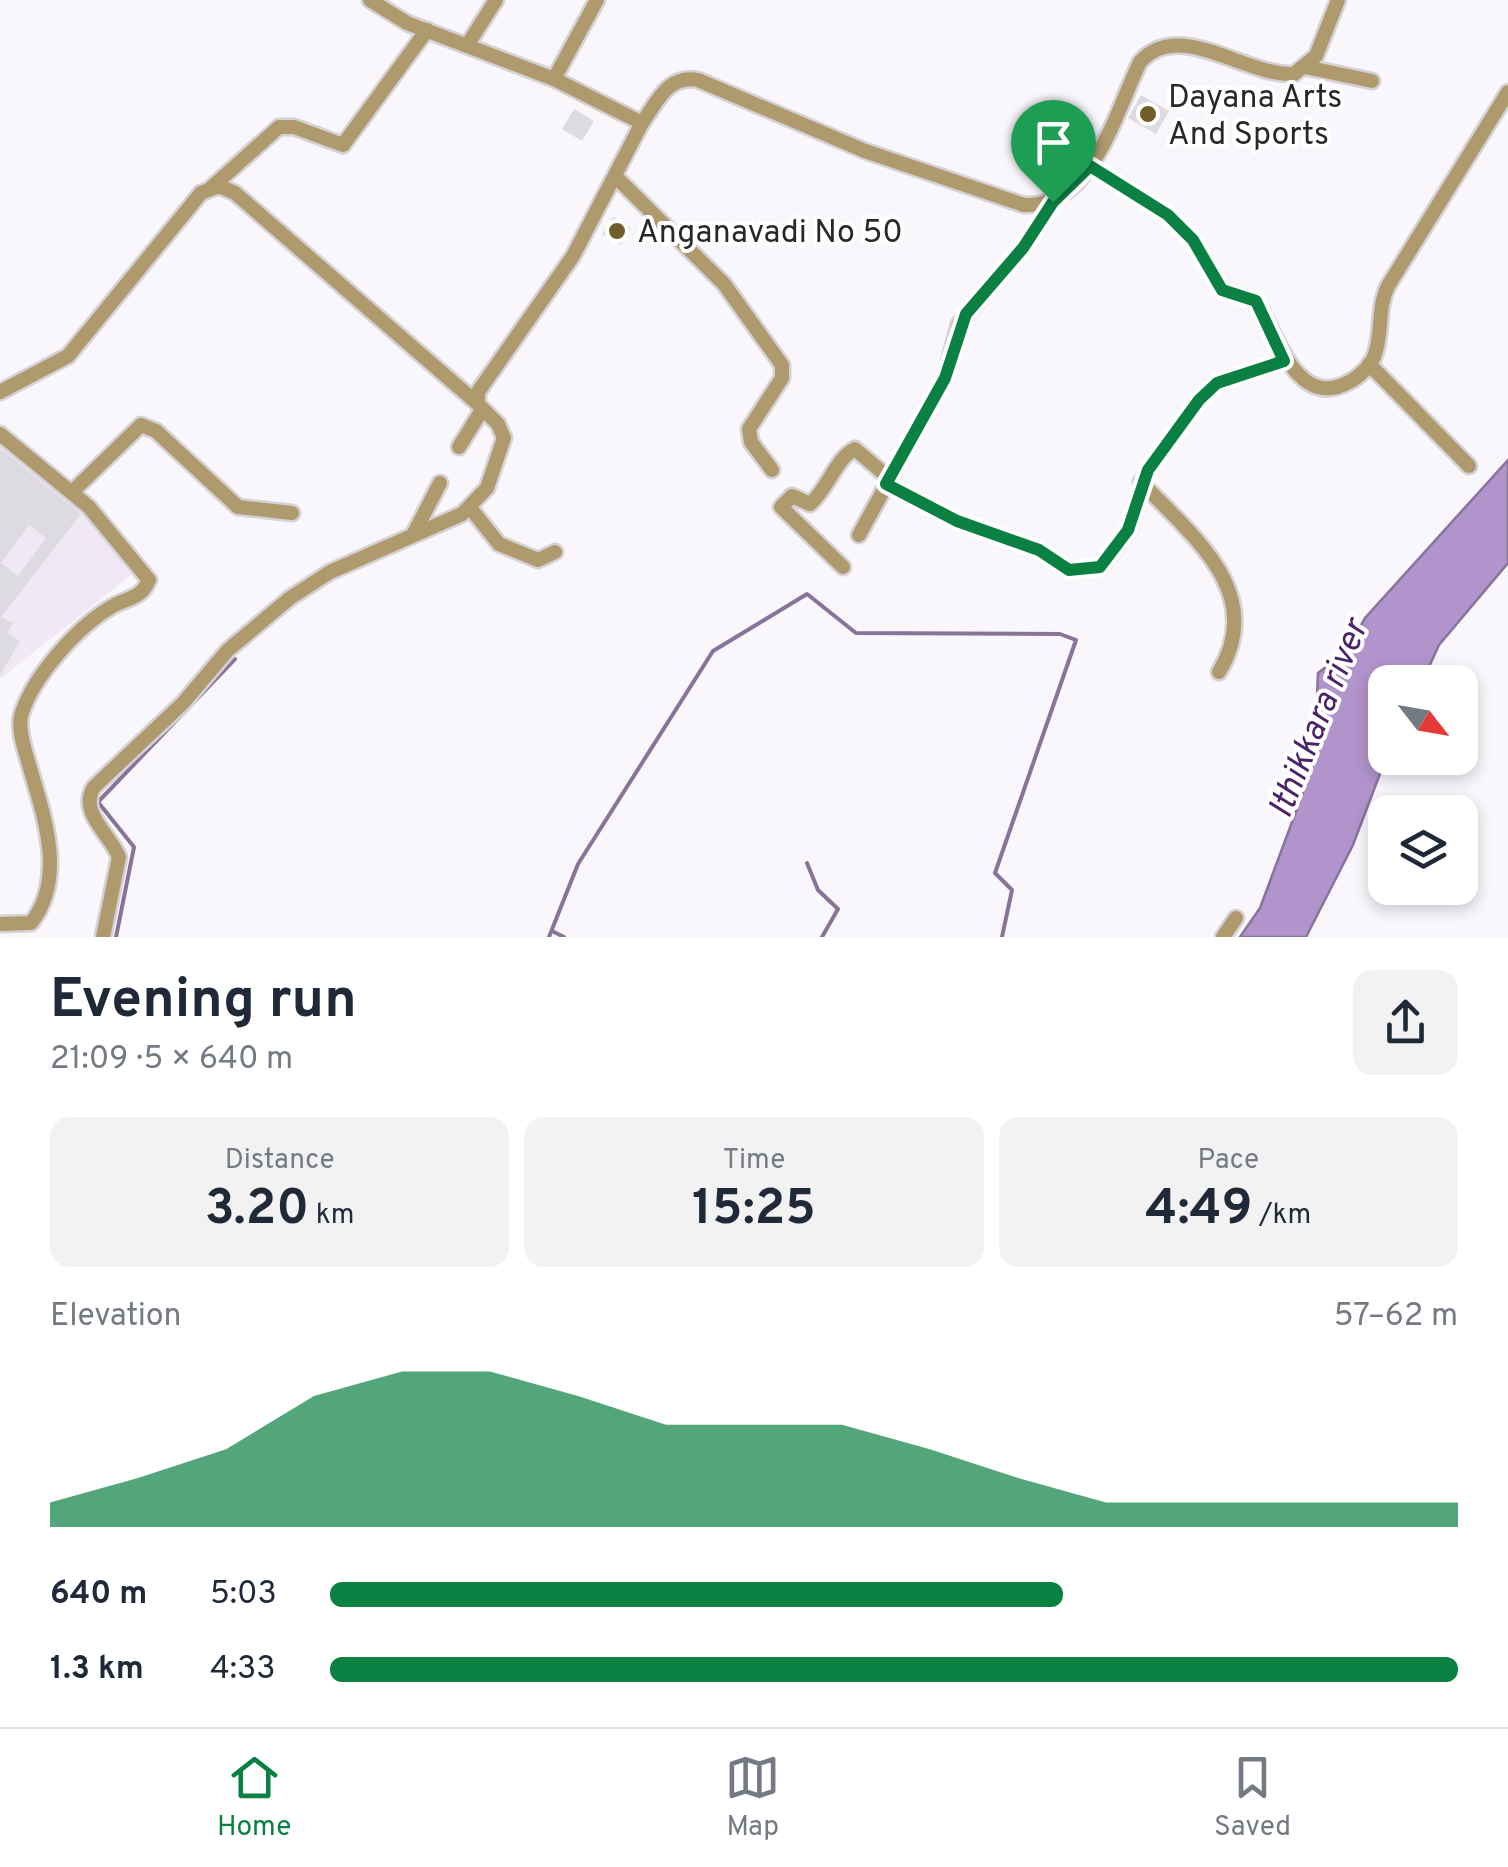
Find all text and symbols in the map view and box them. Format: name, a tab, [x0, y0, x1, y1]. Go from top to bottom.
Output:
place label: Dayana Arts And Sports	[1168, 79, 1342, 156]
pin	[1011, 100, 1096, 203]
marker: Dayana Arts And Sports	[1137, 103, 1159, 125]
icon: arrive	[1026, 115, 1081, 170]
place label: Anganavadi No 50	[637, 214, 903, 254]
marker: Anganavadi No 50	[606, 220, 628, 242]
water label: Ithikkara river	[1260, 611, 1381, 825]
north arrow	[1368, 665, 1478, 775]
map controls	[1368, 665, 1478, 905]
button: layers	[1368, 795, 1478, 905]
text: Evening run	[50, 967, 357, 1037]
button: share	[1353, 970, 1458, 1075]
text: 21:09 · 5 × 640 m	[50, 1040, 293, 1080]
text: Distance	[225, 1143, 335, 1179]
text: Time	[723, 1143, 785, 1179]
text: Pace	[1198, 1143, 1259, 1179]
text: 3.20	[205, 1179, 309, 1242]
text: 15:25	[692, 1179, 816, 1242]
text: 4:49	[1145, 1179, 1253, 1242]
text: km	[309, 1198, 355, 1234]
text: /km	[1253, 1198, 1311, 1234]
text: Elevation	[50, 1297, 182, 1337]
text: 57–62 m	[1334, 1297, 1458, 1337]
text: 640 m	[50, 1575, 147, 1615]
text: 5:03	[210, 1575, 277, 1615]
text: 1.3 km	[50, 1650, 144, 1690]
text: 4:33	[210, 1650, 276, 1690]
tab: Home	[217, 1750, 291, 1846]
tab: Map	[725, 1750, 780, 1846]
tab: Saved	[1214, 1750, 1291, 1846]

